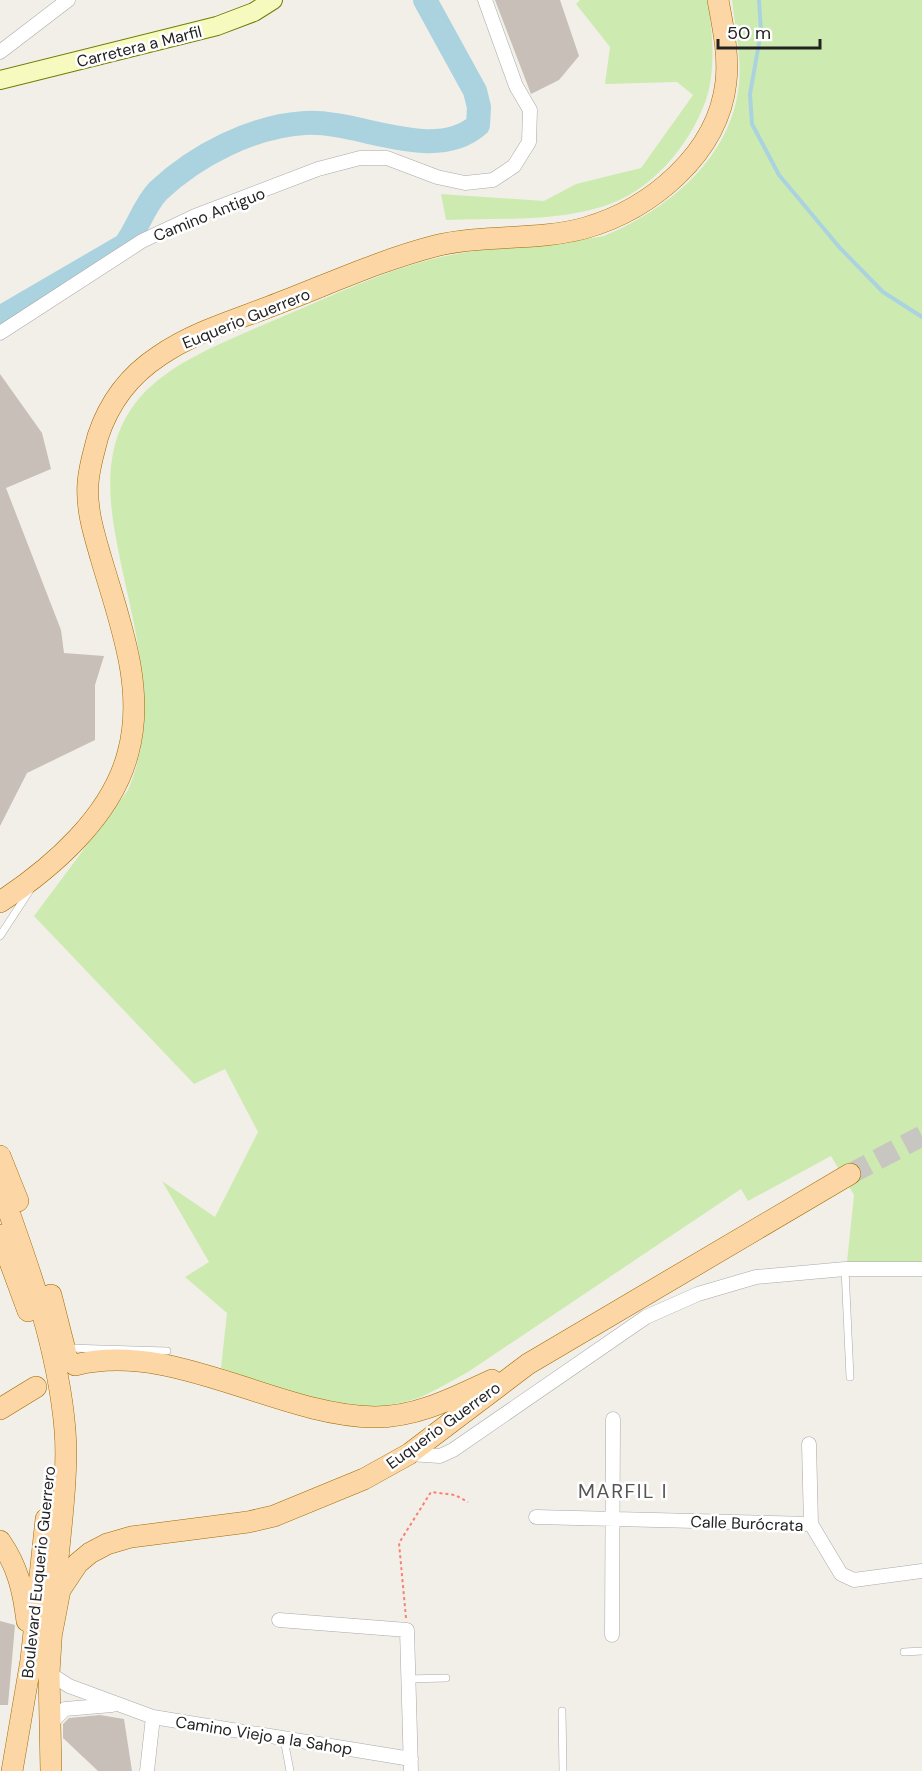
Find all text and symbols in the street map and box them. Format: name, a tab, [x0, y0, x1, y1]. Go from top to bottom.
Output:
scale bar	[718, 12, 820, 50]
street label: Carretera a Marfil	[74, 21, 204, 72]
text: 50 m	[727, 21, 771, 45]
street label: Camino Antiguo	[150, 182, 268, 246]
street label: Euquerio Guerrero	[179, 283, 313, 354]
street label: Euquerio Guerrero	[382, 1377, 505, 1474]
street label: Boulevard Euquerio Guerrero	[17, 1465, 60, 1679]
district label: MARFIL I	[578, 1478, 668, 1504]
street label: Calle Burócrata	[690, 1511, 804, 1536]
street label: Camino Viejo a la Sahop	[174, 1711, 354, 1760]

